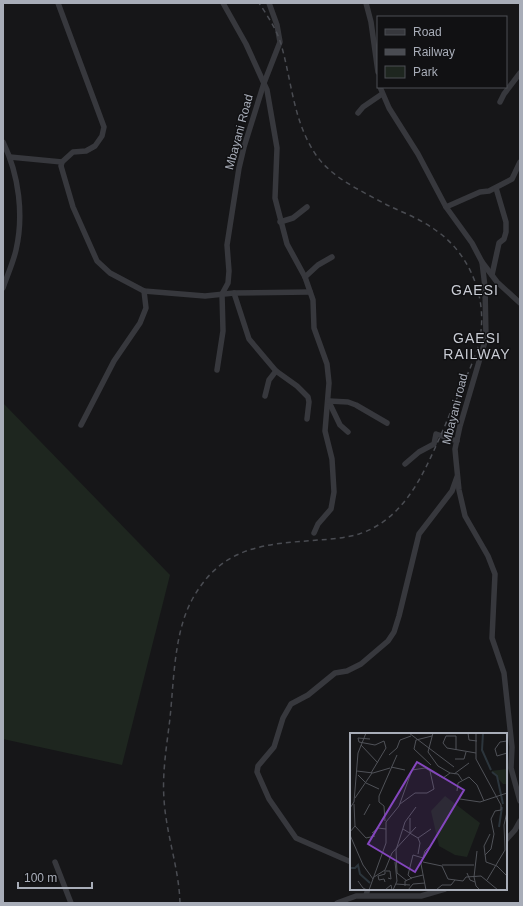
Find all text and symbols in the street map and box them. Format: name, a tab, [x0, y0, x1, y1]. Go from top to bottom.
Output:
legend	[377, 16, 507, 88]
text: Road	[413, 25, 442, 39]
text: Railway	[413, 45, 455, 59]
text: Park	[413, 65, 439, 79]
street label: Mbayani Road	[222, 93, 256, 171]
district label: GAESI	[451, 282, 499, 298]
district label: GAESI RAILWAY	[443, 330, 511, 362]
street label: Mbayani road	[439, 372, 471, 446]
inset map	[350, 733, 507, 890]
scale bar	[18, 864, 92, 890]
text: 100 m	[24, 871, 57, 885]

